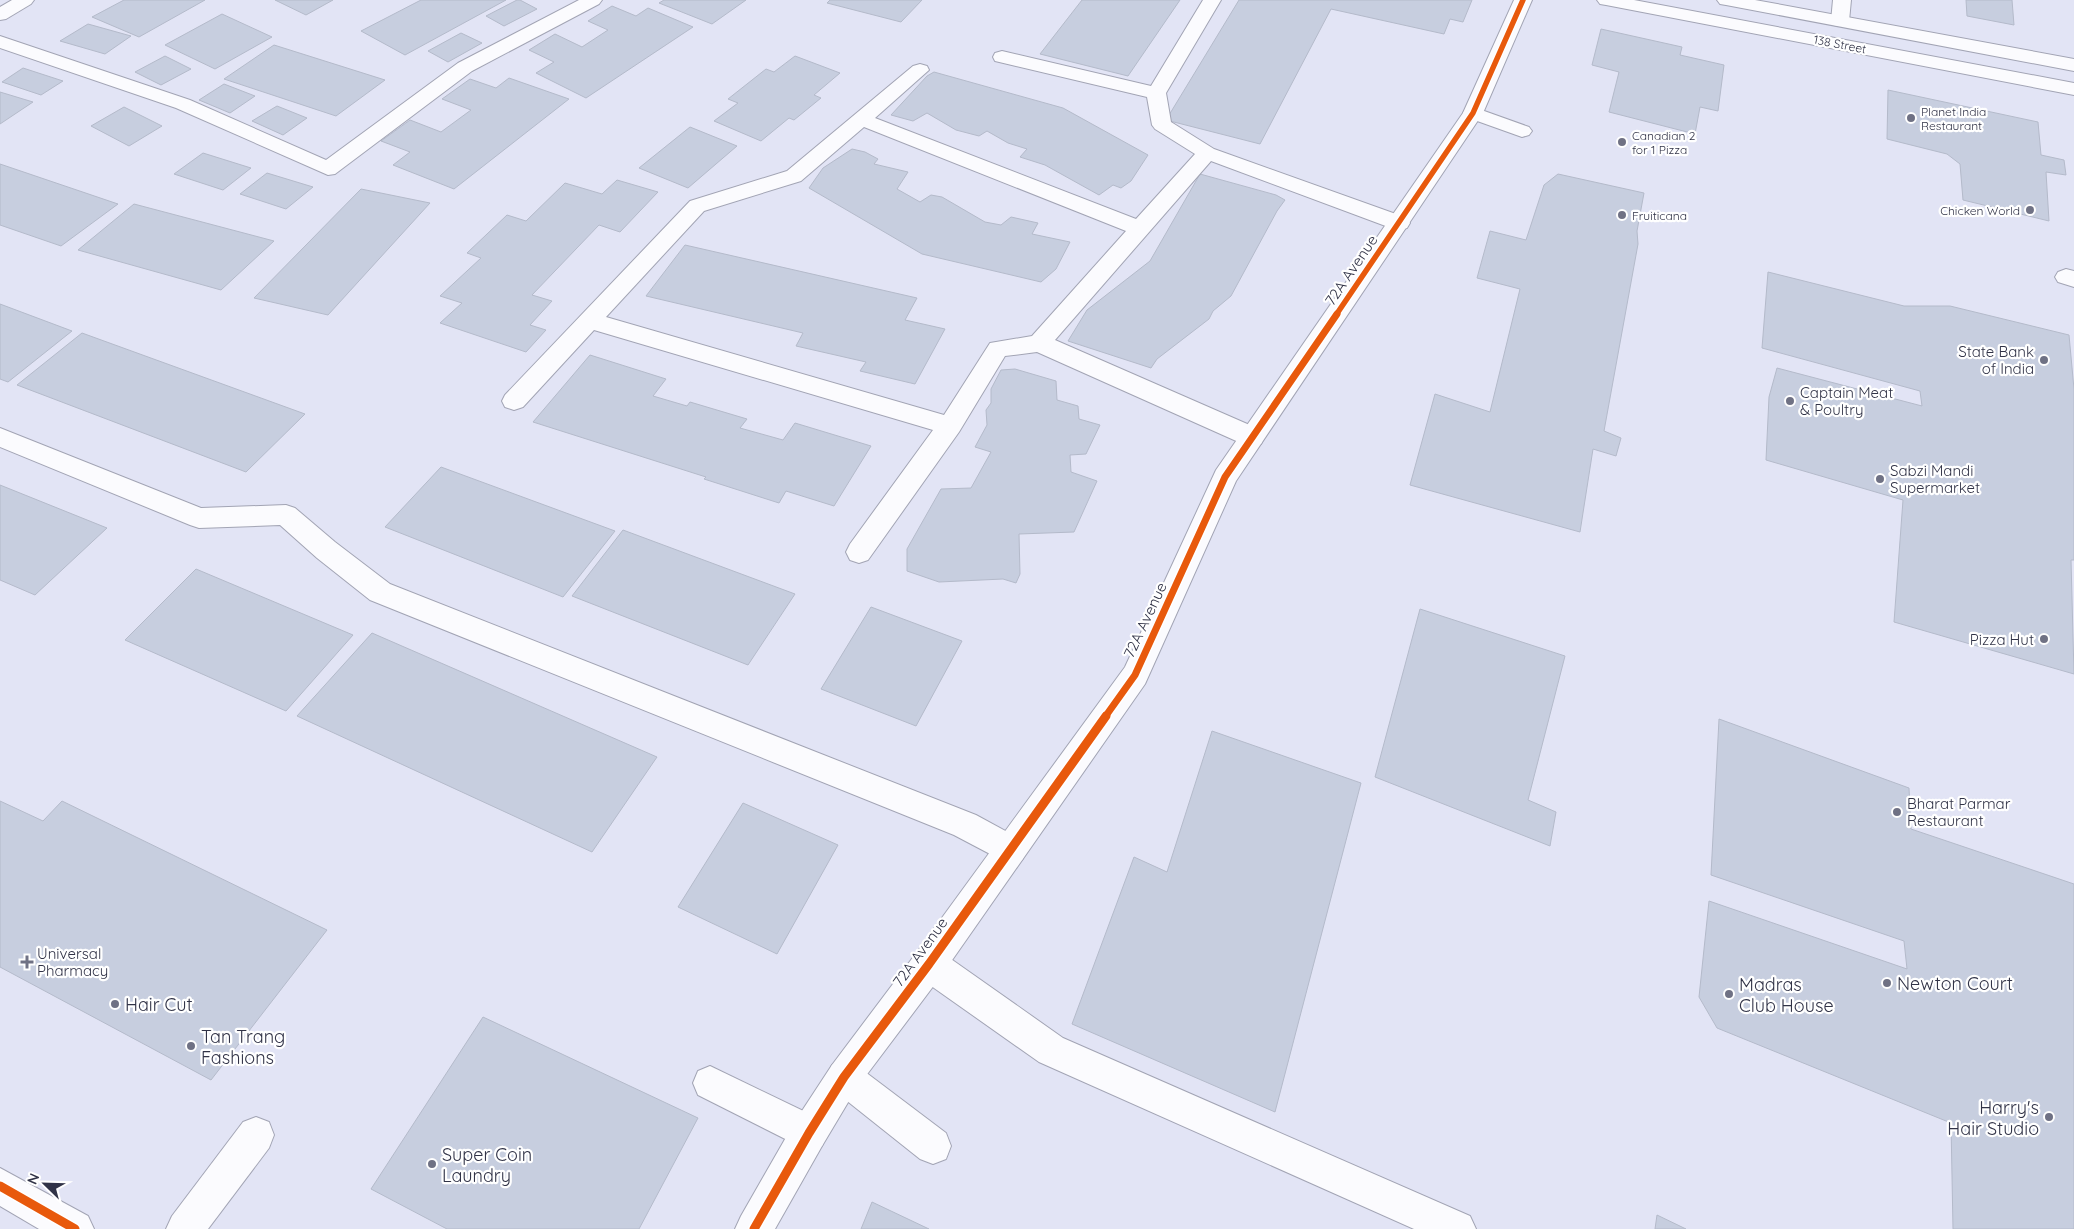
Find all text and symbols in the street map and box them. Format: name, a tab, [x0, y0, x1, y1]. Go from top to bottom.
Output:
street label: 138 Street	[1812, 32, 1868, 56]
place label: Planet India Restaurant	[1921, 104, 1986, 133]
marker: Planet India Restaurant	[1905, 112, 1917, 124]
place label: Canadian 2 for 1 Pizza	[1632, 128, 1696, 157]
marker: Canadian 2 for 1 Pizza	[1616, 136, 1628, 148]
place label: Chicken World	[1940, 203, 2020, 218]
marker: Chicken World	[2024, 204, 2036, 216]
place label: Fruiticana	[1632, 208, 1687, 223]
marker: Fruiticana	[1616, 209, 1628, 221]
street label: 72A Avenue	[1320, 231, 1382, 309]
place label: State Bank of India	[1958, 342, 2034, 378]
marker: State Bank of India	[2038, 354, 2050, 366]
place label: Captain Meat & Poultry	[1800, 383, 1893, 419]
marker: Captain Meat & Poultry	[1784, 395, 1796, 407]
place label: Sabzi Mandi Supermarket	[1890, 461, 1980, 497]
marker: Sabzi Mandi Supermarket	[1874, 473, 1886, 485]
street label: 72A Avenue	[1119, 579, 1171, 661]
place label: Pizza Hut	[1970, 630, 2034, 649]
marker: Pizza Hut	[2038, 633, 2050, 645]
place label: Bharat Parmar Restaurant	[1907, 794, 2011, 830]
marker: Bharat Parmar Restaurant	[1891, 806, 1903, 818]
street label: 72A Avenue	[888, 914, 952, 990]
place label: Universal Pharmacy	[37, 944, 108, 980]
marker: Universal Pharmacy	[21, 956, 33, 968]
place label: Newton Court	[1897, 972, 2013, 995]
place label: Madras Club House	[1739, 973, 1834, 1017]
marker: Newton Court	[1881, 977, 1893, 989]
marker: Madras Club House	[1723, 988, 1735, 1000]
place label: Hair Cut	[125, 993, 193, 1016]
marker: Hair Cut	[109, 998, 121, 1010]
place label: Tan Trang Fashions	[201, 1025, 285, 1069]
marker: Tan Trang Fashions	[185, 1040, 197, 1052]
place label: Harry's Hair Studio	[1947, 1096, 2039, 1140]
marker: Harry's Hair Studio	[2043, 1111, 2055, 1123]
place label: Super Coin Laundry	[442, 1143, 532, 1187]
marker: Super Coin Laundry	[426, 1158, 438, 1170]
north arrow	[20, 1159, 70, 1209]
text: N	[23, 1171, 43, 1187]

